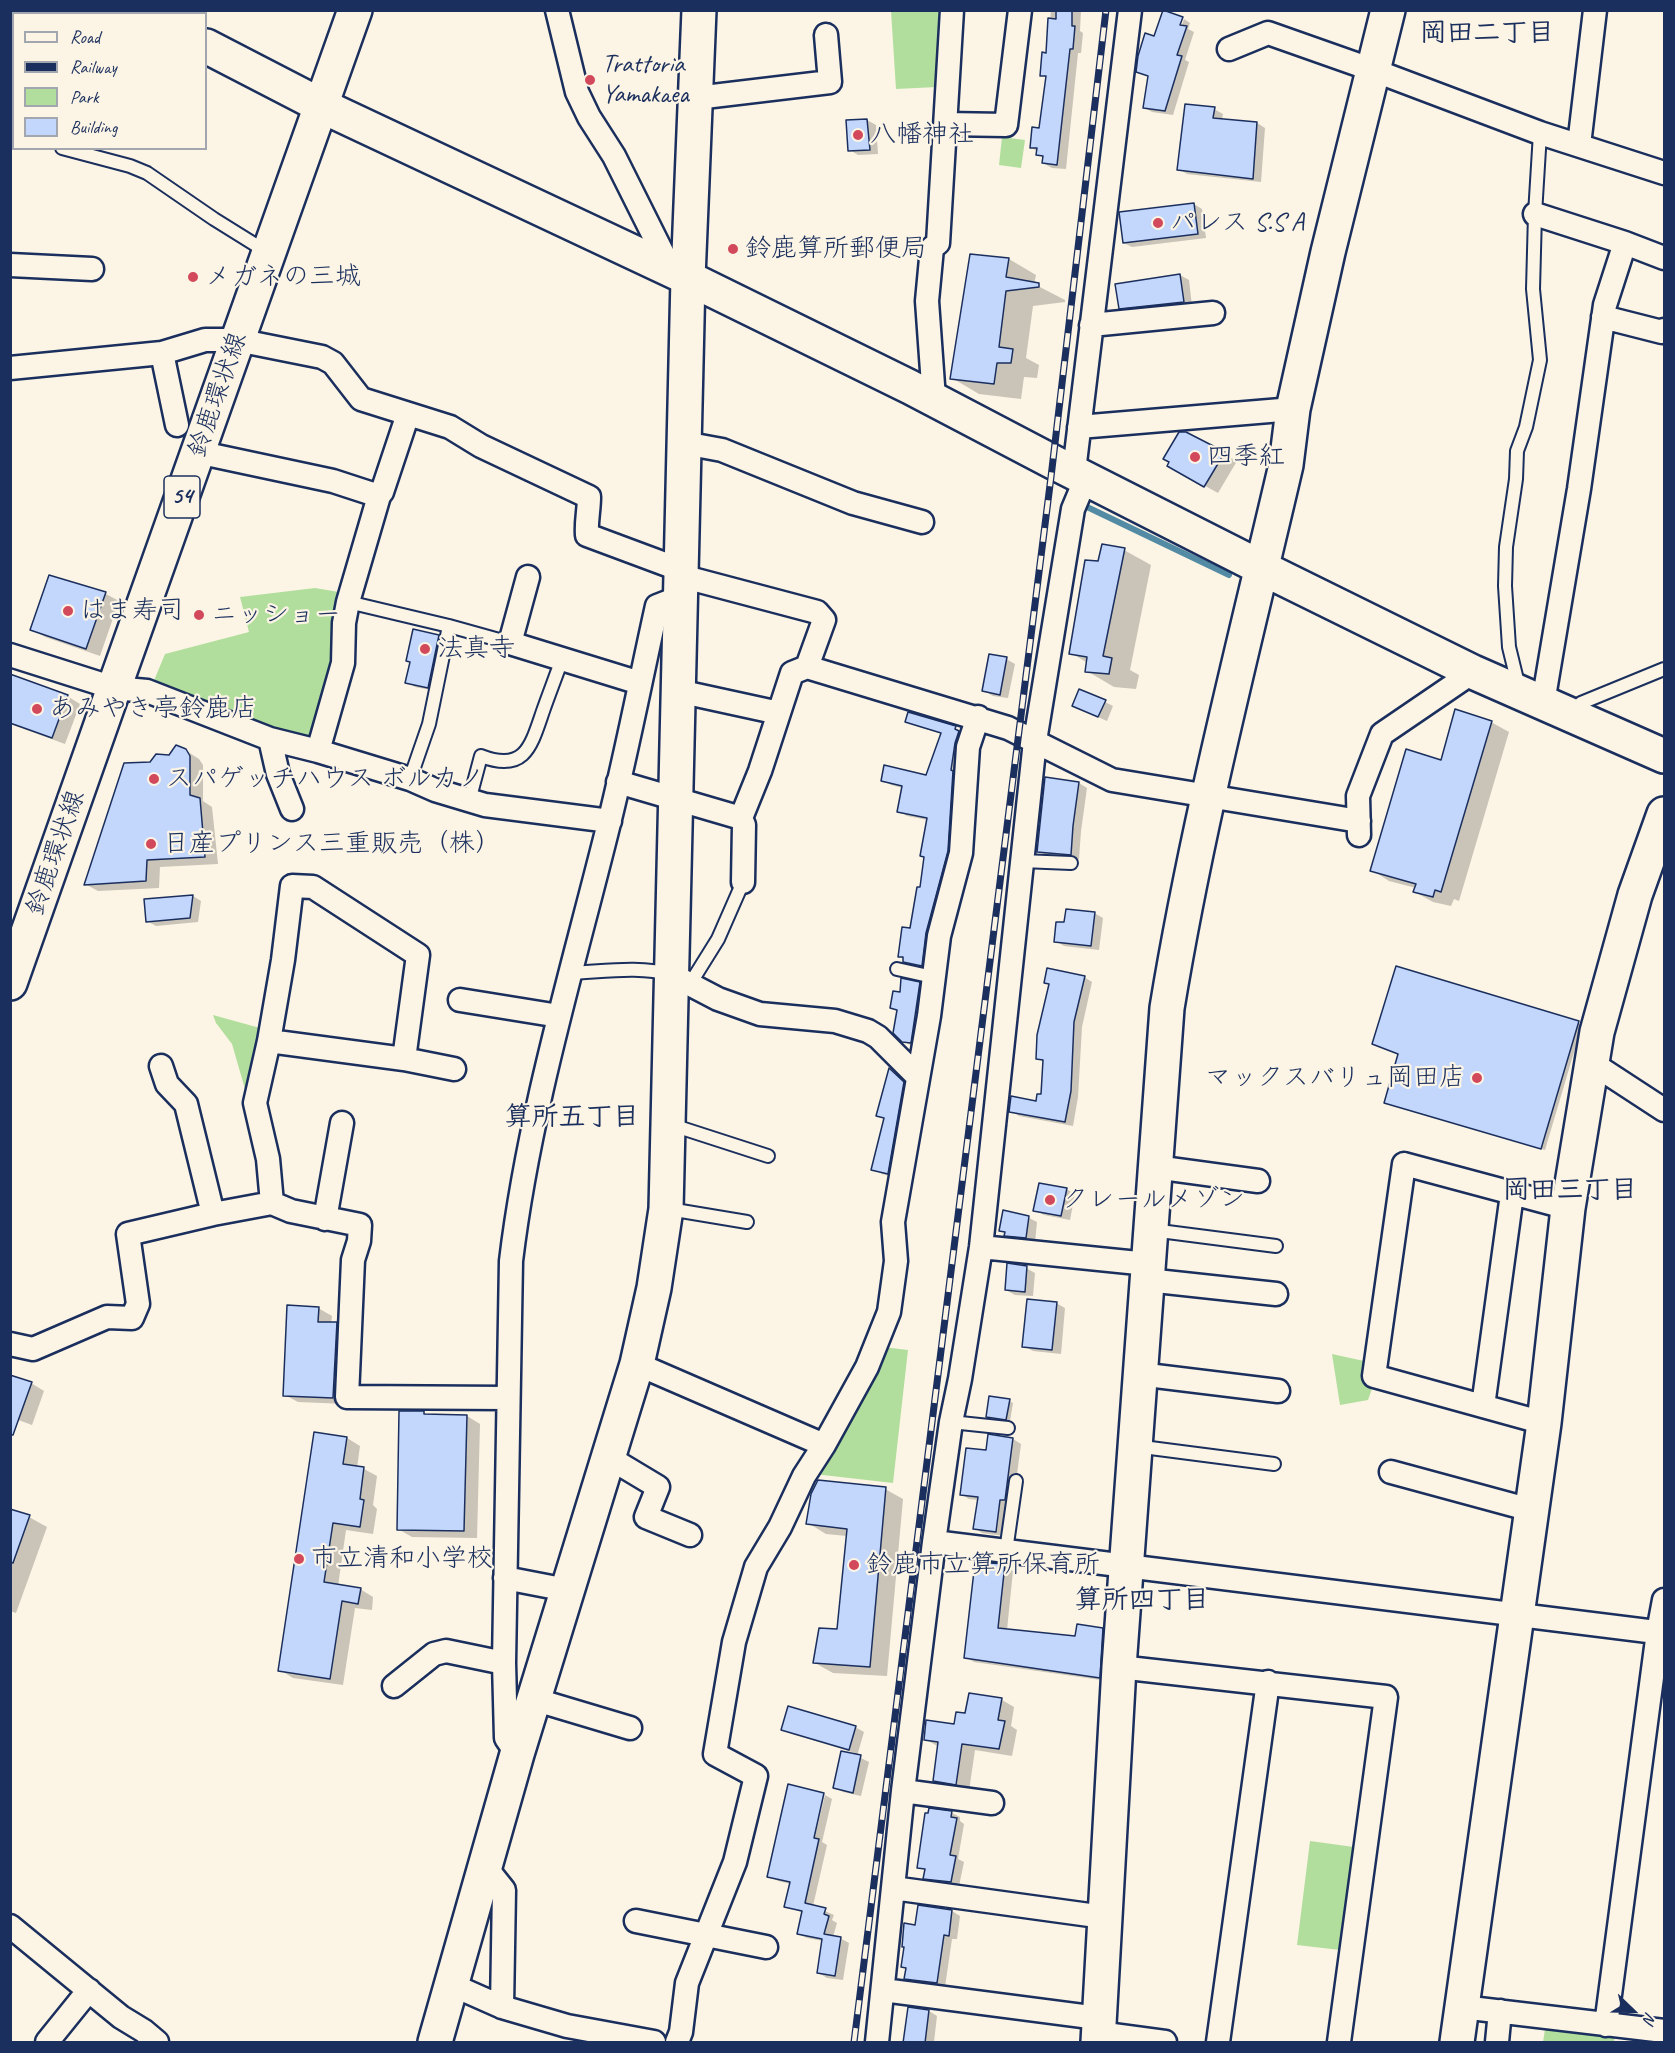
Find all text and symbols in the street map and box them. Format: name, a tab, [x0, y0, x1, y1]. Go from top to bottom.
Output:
legend	[12, 12, 207, 150]
district label: 岡田二丁目	[1420, 18, 1554, 50]
text: Road	[70, 26, 100, 48]
place label: Trattoria Yamakaea	[602, 49, 689, 110]
text: Railway	[70, 56, 117, 78]
marker: Trattoria Yamakaea	[583, 73, 597, 87]
text: Park	[70, 86, 99, 108]
text: Building	[70, 116, 117, 138]
place label: 八幡神社	[870, 119, 974, 151]
marker: 八幡神社	[851, 128, 865, 142]
place label: パレス S.S A	[1170, 207, 1304, 239]
marker: パレス S.S A	[1151, 216, 1165, 230]
place label: 鈴鹿算所郵便局	[745, 233, 927, 265]
marker: 鈴鹿算所郵便局	[726, 242, 740, 256]
place label: メガネの三城	[205, 261, 361, 293]
marker: メガネの三城	[186, 270, 200, 284]
street label: 鈴鹿環状線	[182, 328, 254, 462]
place label: 四季紅	[1207, 441, 1285, 473]
marker: 四季紅	[1188, 450, 1202, 464]
road number: 54	[164, 476, 200, 518]
place label: はま寿司	[80, 595, 184, 627]
place label: ニッショー	[211, 599, 341, 631]
marker: はま寿司	[61, 604, 75, 618]
marker: ニッショー	[192, 608, 206, 622]
place label: 法真寺	[437, 633, 515, 665]
marker: 法真寺	[418, 642, 432, 656]
place label: あみやき亭鈴鹿店	[49, 693, 257, 725]
marker: あみやき亭鈴鹿店	[30, 702, 44, 716]
place label: スパゲッチハウス ボルカノ	[166, 763, 484, 795]
marker: スパゲッチハウス ボルカノ	[147, 772, 161, 786]
street label: 鈴鹿環状線	[20, 786, 92, 920]
place label: 日産プリンス三重販売（株）	[163, 828, 501, 860]
marker: 日産プリンス三重販売（株）	[144, 837, 158, 851]
place label: マックスバリュ岡田店	[1205, 1062, 1465, 1094]
marker: マックスバリュ岡田店	[1470, 1071, 1484, 1085]
district label: 算所五丁目	[505, 1102, 639, 1134]
district label: 岡田三丁目	[1503, 1175, 1637, 1207]
place label: クレールメゾン	[1062, 1184, 1245, 1216]
marker: クレールメゾン	[1043, 1193, 1057, 1207]
place label: 市立清和小学校	[311, 1543, 493, 1575]
place label: 鈴鹿市立算所保育所	[866, 1549, 1100, 1581]
marker: 市立清和小学校	[292, 1552, 306, 1566]
marker: 鈴鹿市立算所保育所	[847, 1558, 861, 1572]
district label: 算所四丁目	[1075, 1585, 1209, 1617]
north arrow	[1603, 1981, 1663, 2041]
text: N	[1638, 2010, 1661, 2026]

